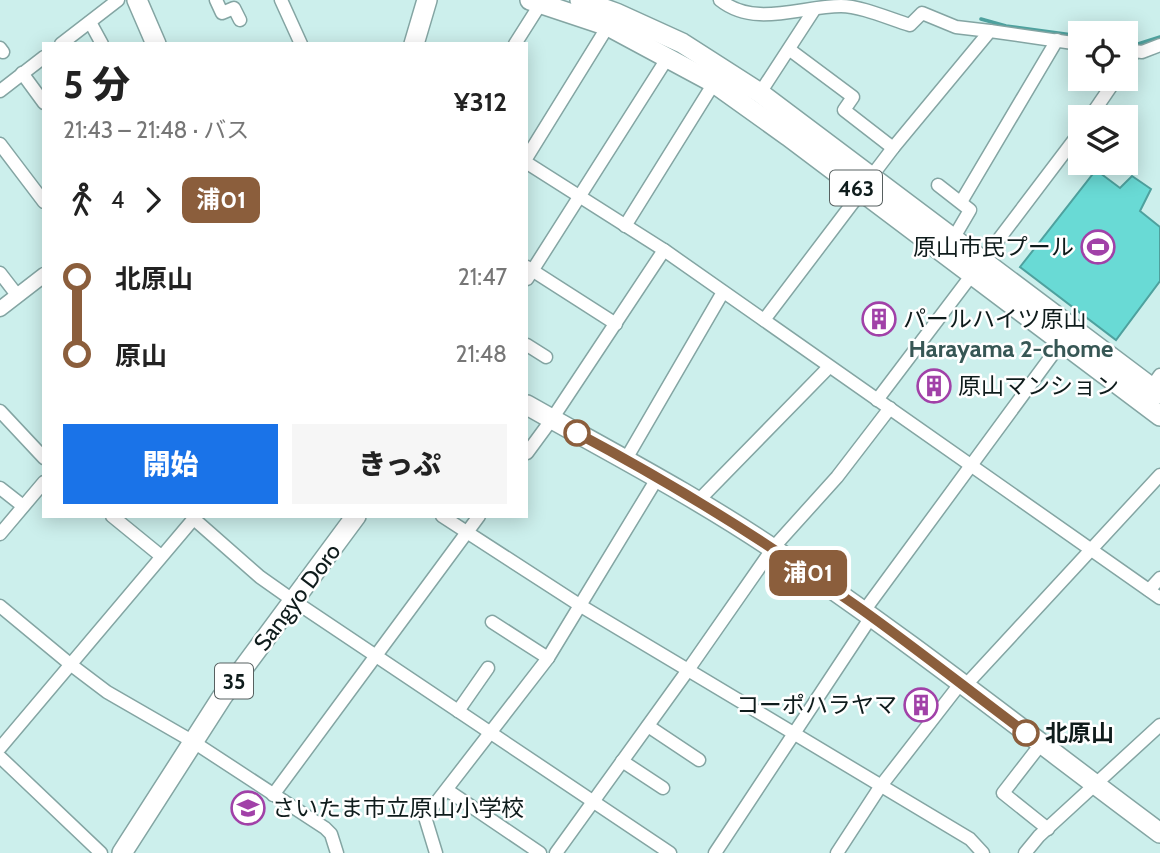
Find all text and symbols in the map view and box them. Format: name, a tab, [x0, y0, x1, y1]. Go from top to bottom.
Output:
map controls	[1068, 21, 1138, 175]
button: locate	[1068, 21, 1138, 91]
text: 5 分	[63, 61, 130, 108]
text: ¥312	[454, 86, 507, 118]
button: layers	[1068, 105, 1138, 175]
text: 21:43 – 21:48 · バス	[63, 116, 249, 144]
road number: 463	[830, 170, 882, 206]
icon: walk	[63, 181, 101, 219]
icon: forward	[134, 181, 172, 219]
text: 浦01	[196, 185, 246, 214]
text: 4	[111, 186, 124, 214]
sports icon: 原山市民プール	[1079, 228, 1117, 266]
place label: 原山市民プール	[913, 233, 1074, 261]
text: 北原山	[115, 263, 193, 295]
text: 21:47	[458, 263, 507, 291]
building icon: パールハイツ原山	[860, 300, 898, 338]
place label: パールハイツ原山	[903, 305, 1087, 333]
district label: Harayama 2-chome	[909, 334, 1113, 363]
text: 原山	[115, 340, 167, 372]
text: 21:48	[455, 340, 507, 368]
building icon: 原山マンション	[915, 367, 953, 405]
place label: 原山マンション	[958, 372, 1119, 400]
unlabelled marker	[564, 420, 590, 446]
button: 開始	[63, 424, 278, 504]
button: きっぷ	[292, 424, 507, 504]
street label: Sangyo Doro	[248, 538, 346, 656]
line badge: 浦01	[768, 550, 848, 596]
text: 浦01	[783, 558, 833, 587]
road number: 35	[215, 664, 253, 698]
building icon: コーポハラヤマ	[902, 686, 940, 724]
place label: コーポハラヤマ	[736, 691, 897, 719]
place label: 北原山	[1045, 719, 1114, 747]
marker: 北原山	[1013, 720, 1039, 746]
school or university icon: さいたま市立原山小学校	[229, 789, 267, 827]
place label: さいたま市立原山小学校	[272, 794, 524, 822]

